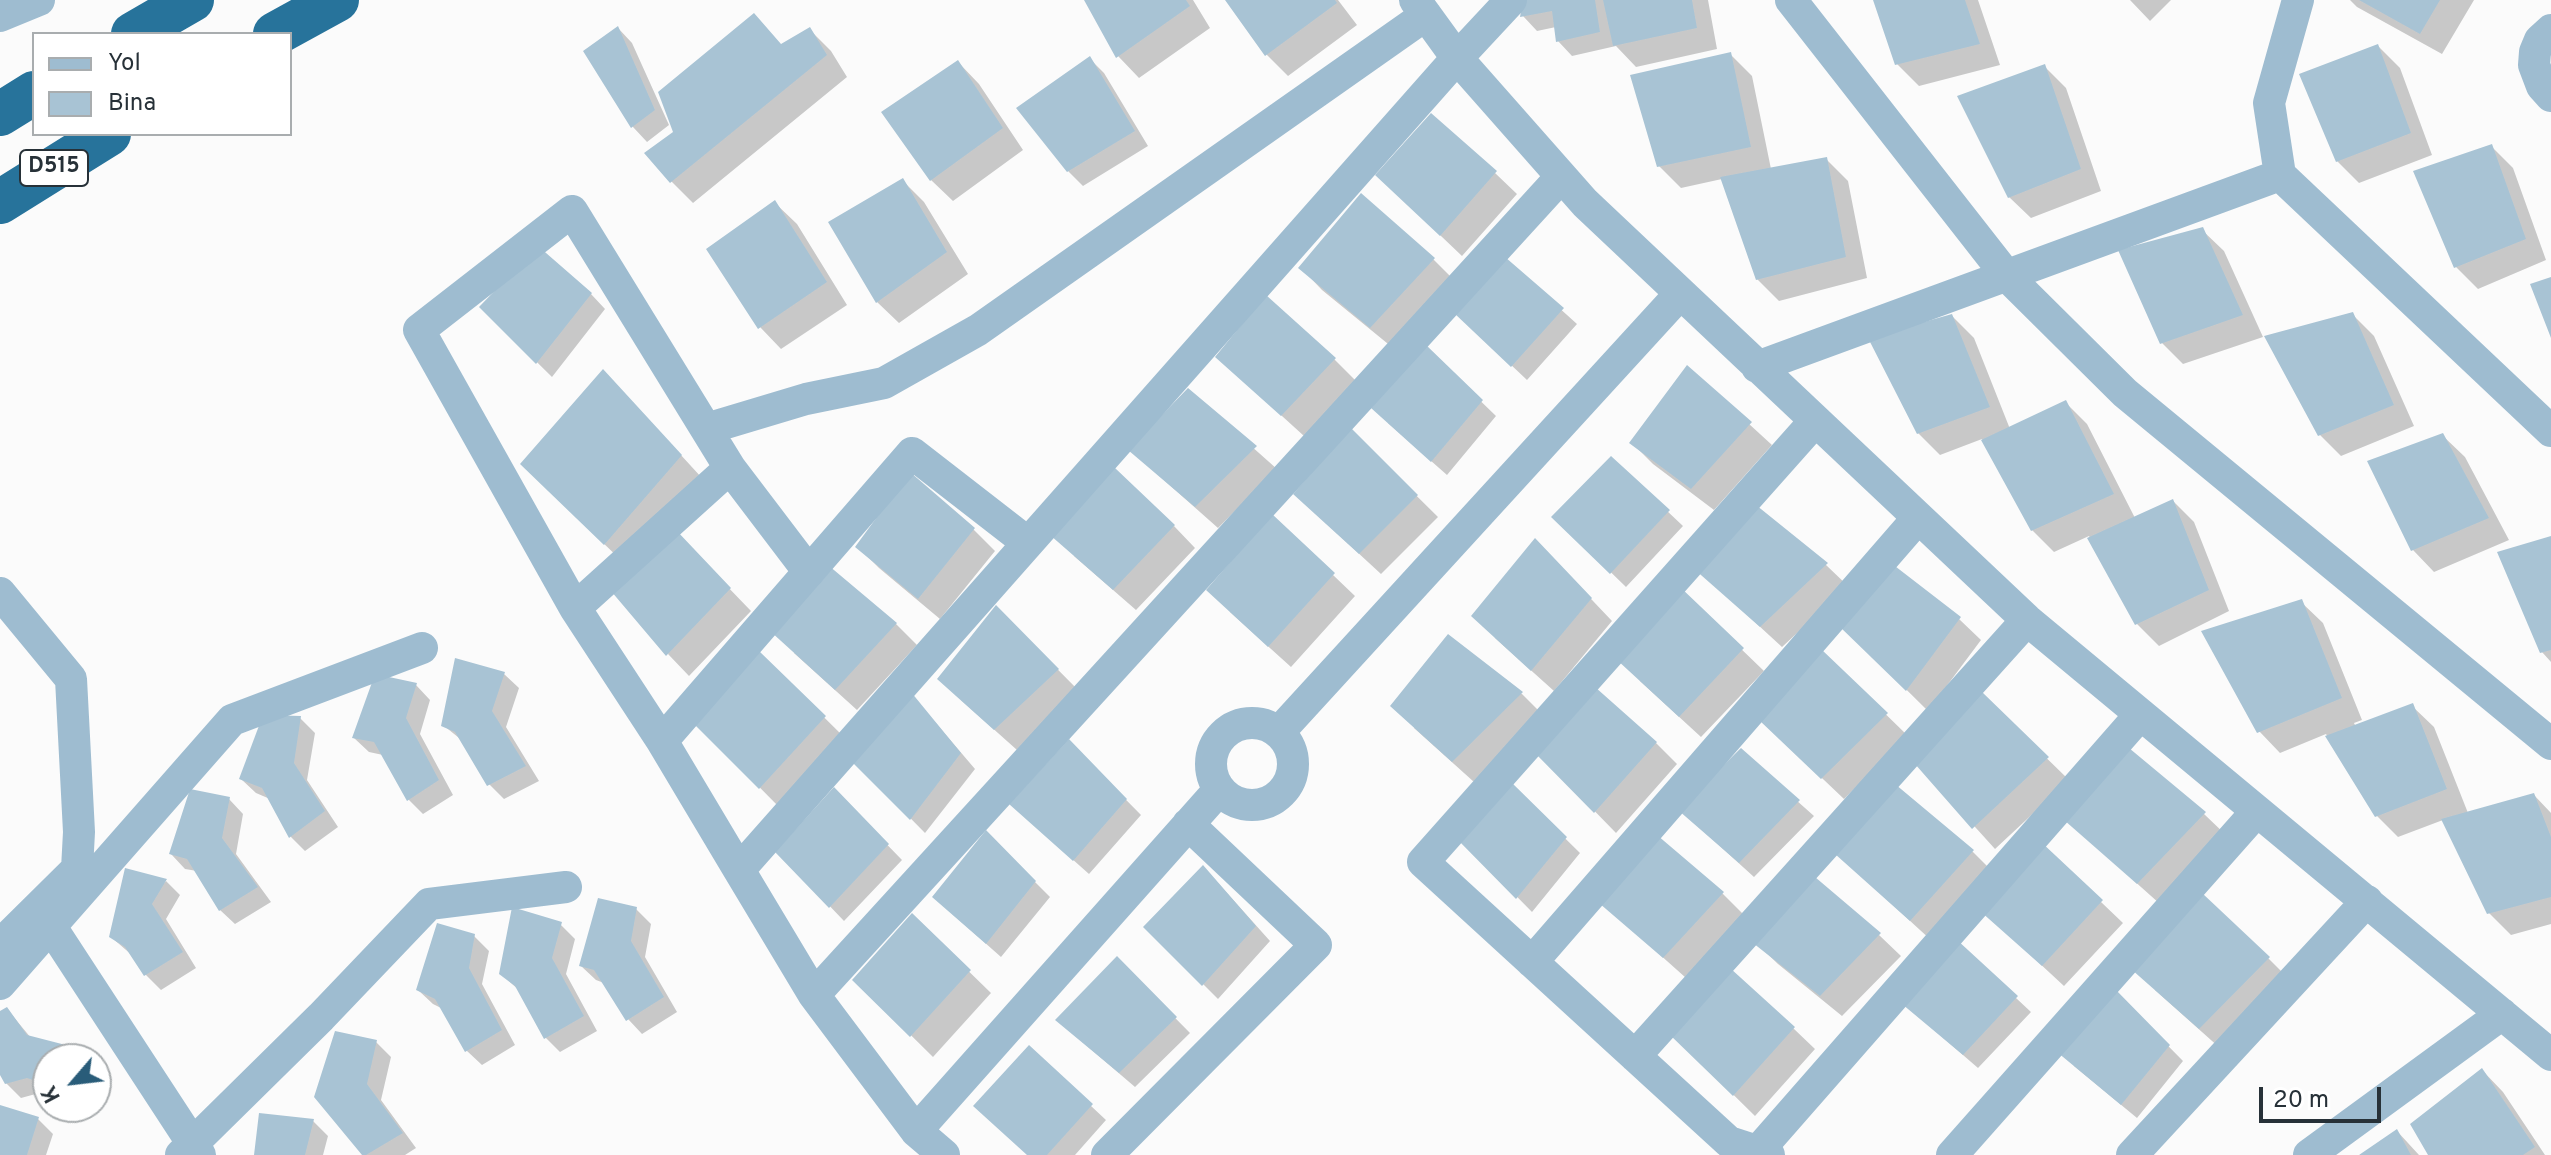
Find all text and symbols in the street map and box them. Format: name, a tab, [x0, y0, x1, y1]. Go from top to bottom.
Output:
legend	[32, 32, 292, 136]
text: Yol	[108, 49, 141, 79]
text: Bina	[108, 89, 156, 119]
road number: D515	[20, 150, 88, 186]
north arrow	[32, 1043, 112, 1123]
scale bar	[2263, 1071, 2385, 1121]
text: K	[37, 1080, 68, 1107]
text: 20 m	[2273, 1086, 2329, 1116]

